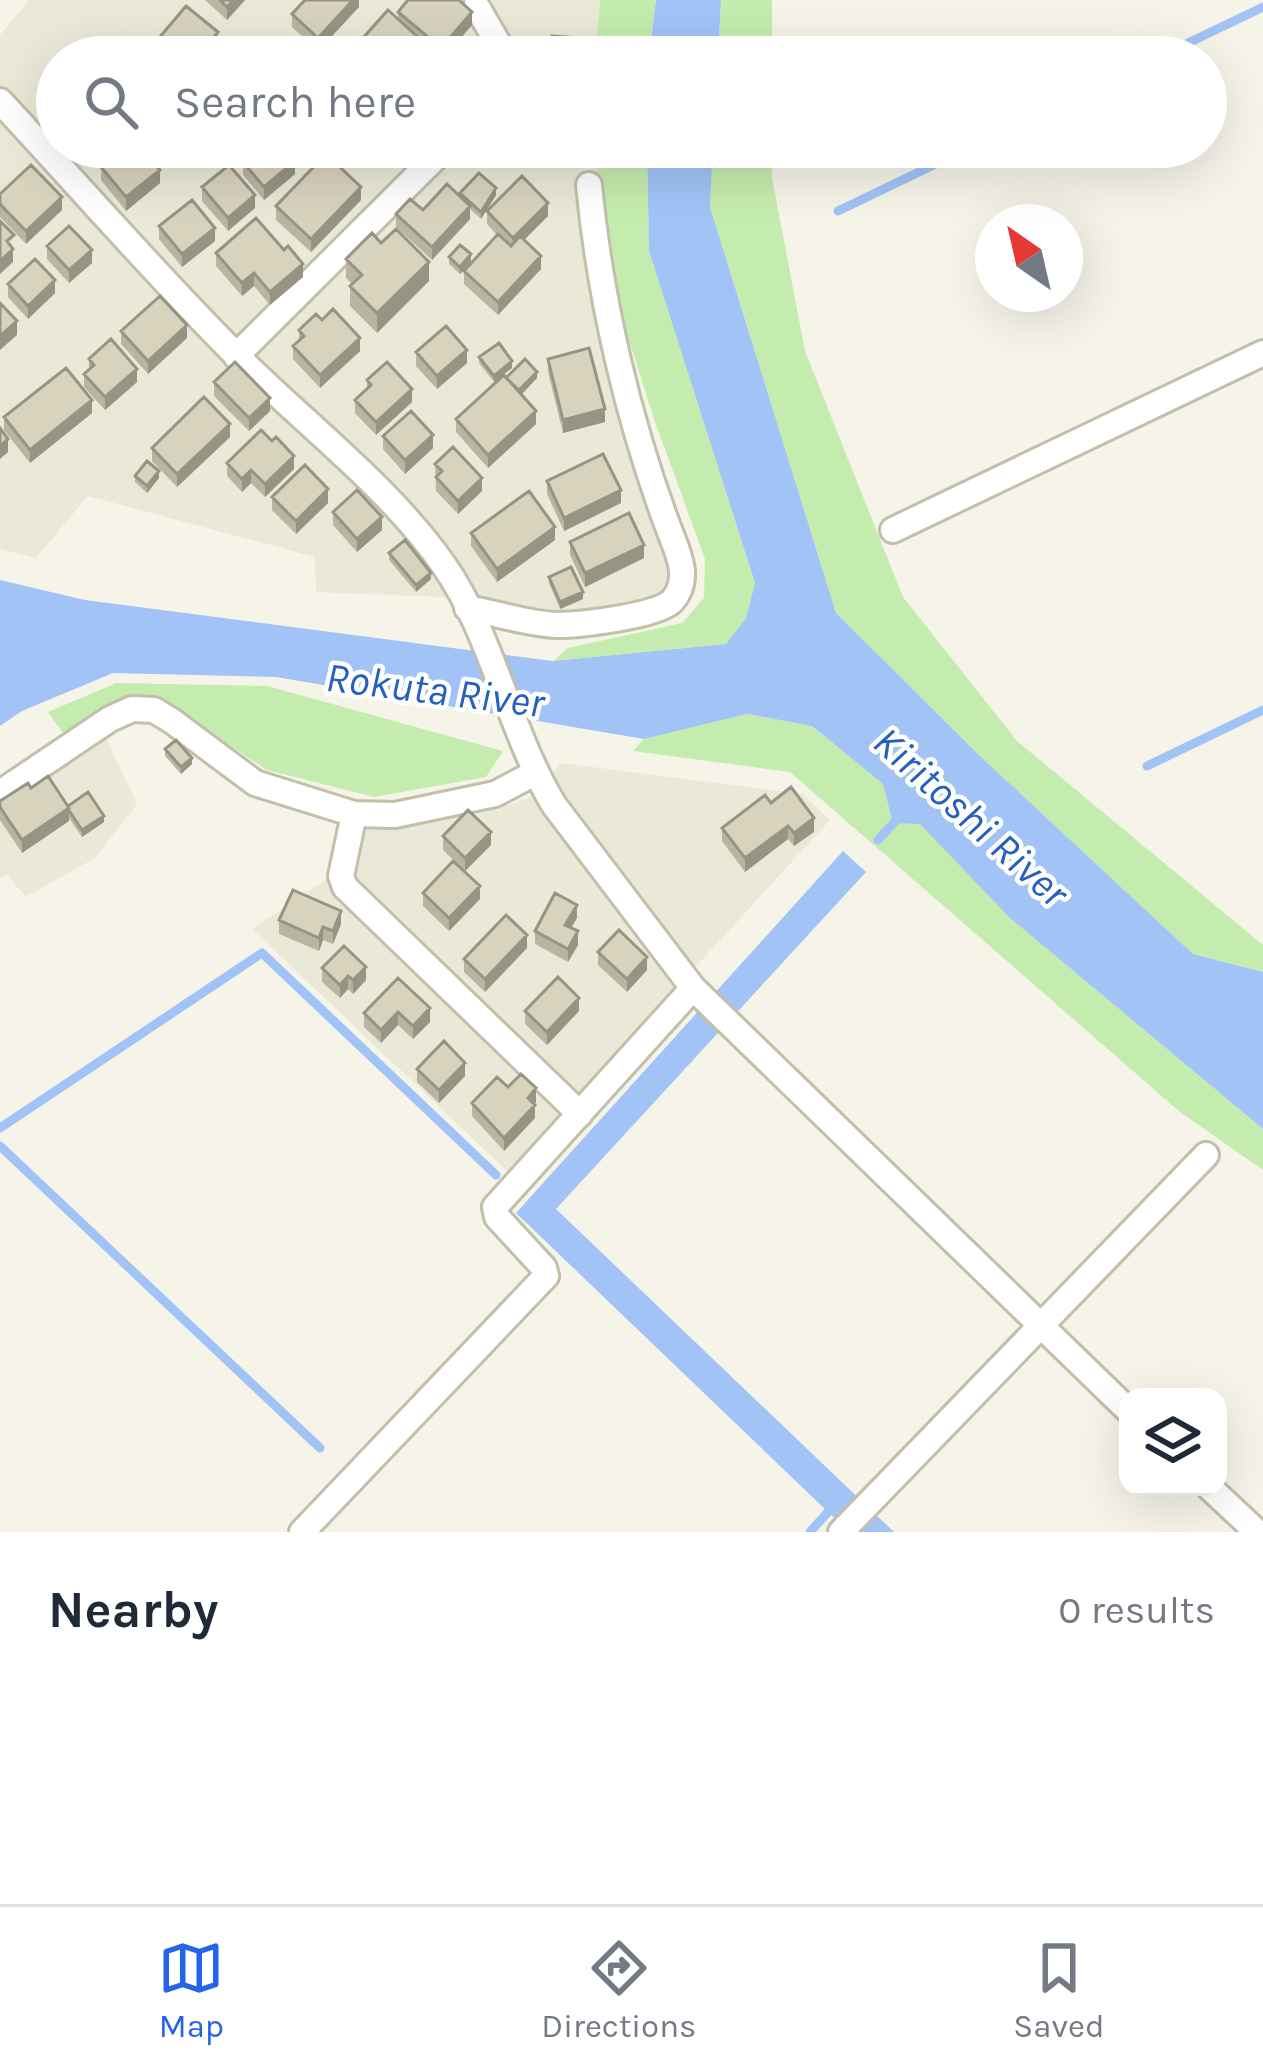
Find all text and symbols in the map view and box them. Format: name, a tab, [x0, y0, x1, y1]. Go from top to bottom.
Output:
search box	[36, 36, 1227, 168]
icon: search	[78, 69, 144, 135]
text: Search here	[174, 76, 416, 128]
north arrow	[975, 204, 1083, 312]
water label: Rokuta River	[323, 652, 549, 728]
water label: Kiritoshi River	[863, 716, 1080, 919]
map controls	[1119, 1388, 1227, 1496]
button: layers	[1119, 1388, 1227, 1496]
text: Nearby	[48, 1580, 218, 1640]
text: 0 results	[1058, 1587, 1215, 1633]
tab: Map	[158, 1935, 224, 2045]
tab: Directions	[541, 1935, 696, 2045]
tab: Saved	[1013, 1935, 1105, 2045]

